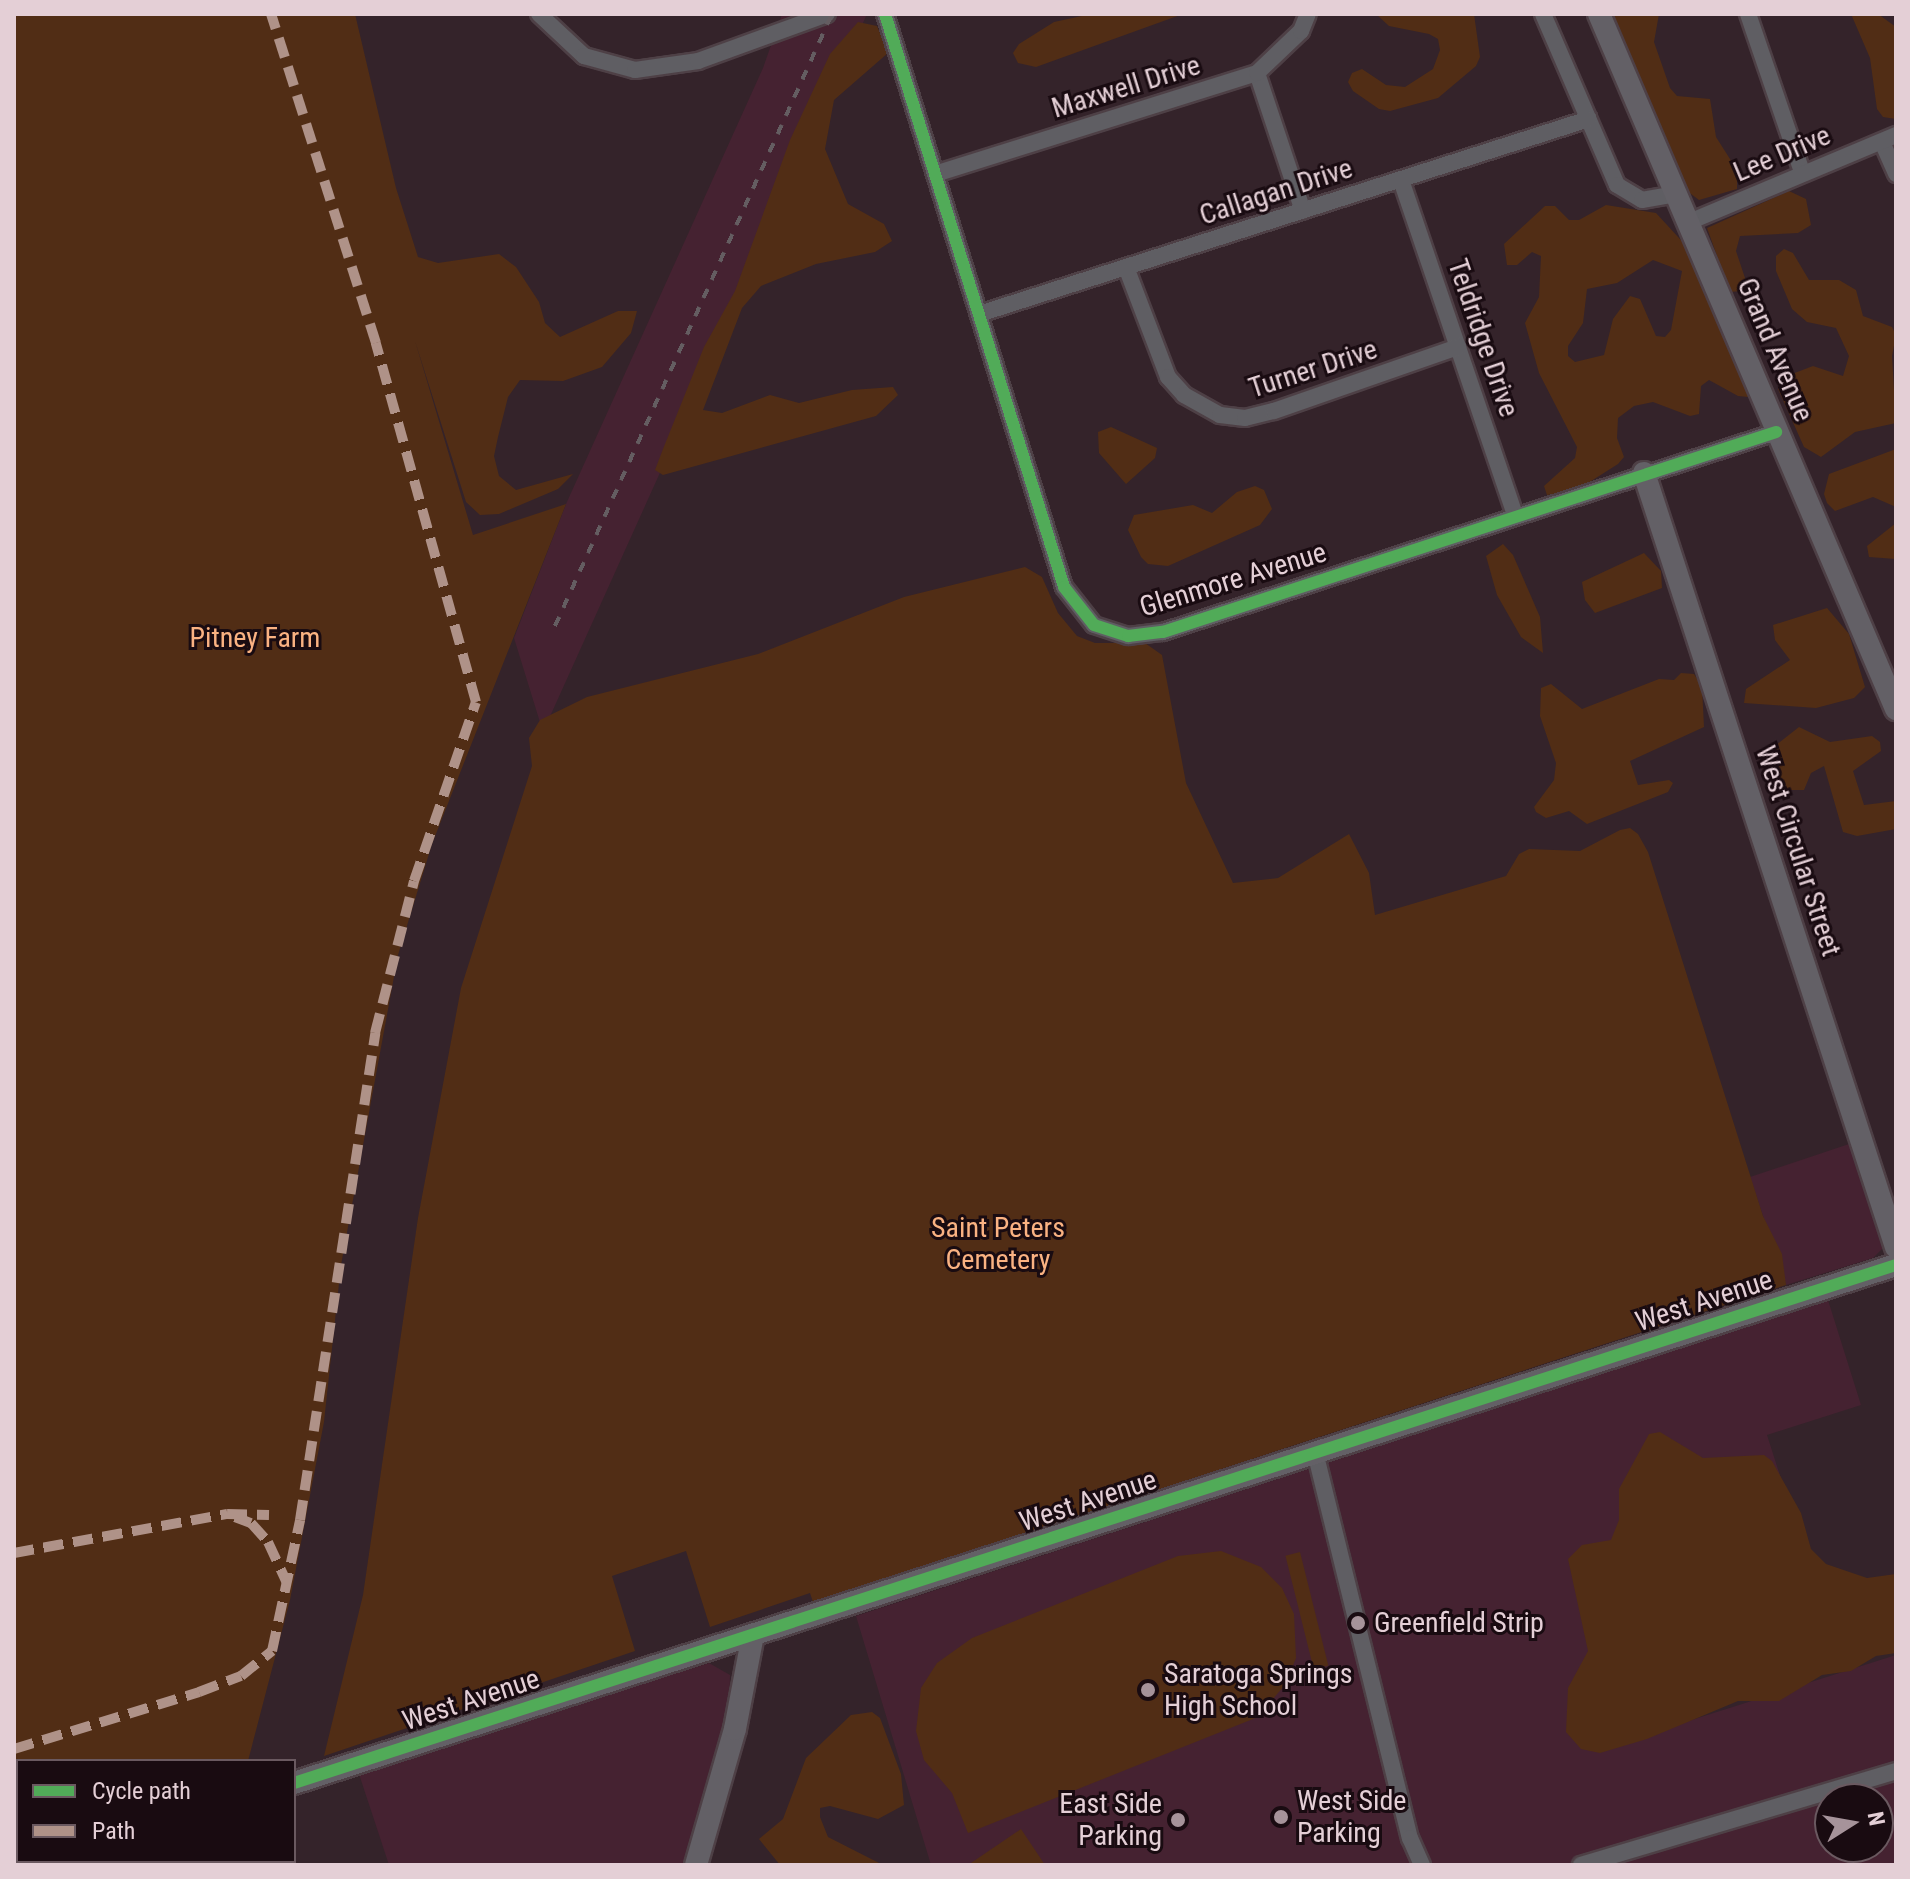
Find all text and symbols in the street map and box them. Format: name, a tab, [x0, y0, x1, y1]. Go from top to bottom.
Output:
street label: Maxwell Drive	[1048, 49, 1204, 125]
street label: Lee Drive	[1729, 119, 1835, 189]
street label: Callagan Drive	[1195, 152, 1357, 232]
street label: Teldridge Drive	[1440, 255, 1526, 421]
street label: Grand Avenue	[1730, 273, 1820, 427]
street label: Turner Drive	[1245, 332, 1381, 406]
street label: Glenmore Avenue	[1136, 536, 1330, 624]
park label: Pitney Farm	[190, 621, 320, 655]
street label: West Circular Street	[1748, 742, 1848, 960]
park label: Saint Peters Cemetery	[931, 1211, 1065, 1277]
street label: West Avenue	[1631, 1263, 1777, 1339]
street label: West Avenue	[1015, 1463, 1161, 1539]
place label: Greenfield Strip	[1374, 1606, 1544, 1640]
marker: Greenfield Strip	[1349, 1614, 1367, 1632]
place label: Saratoga Springs High School	[1164, 1657, 1352, 1723]
street label: West Avenue	[398, 1662, 544, 1738]
marker: Saratoga Springs High School	[1139, 1681, 1157, 1699]
legend	[16, 1759, 296, 1863]
text: Cycle path	[92, 1777, 191, 1805]
north arrow	[1814, 1783, 1894, 1863]
place label: West Side Parking	[1297, 1784, 1406, 1850]
place label: East Side Parking	[1059, 1787, 1162, 1853]
marker: West Side Parking	[1272, 1808, 1290, 1826]
text: N	[1863, 1810, 1890, 1828]
marker: East Side Parking	[1169, 1811, 1187, 1829]
text: Path	[92, 1817, 135, 1845]

